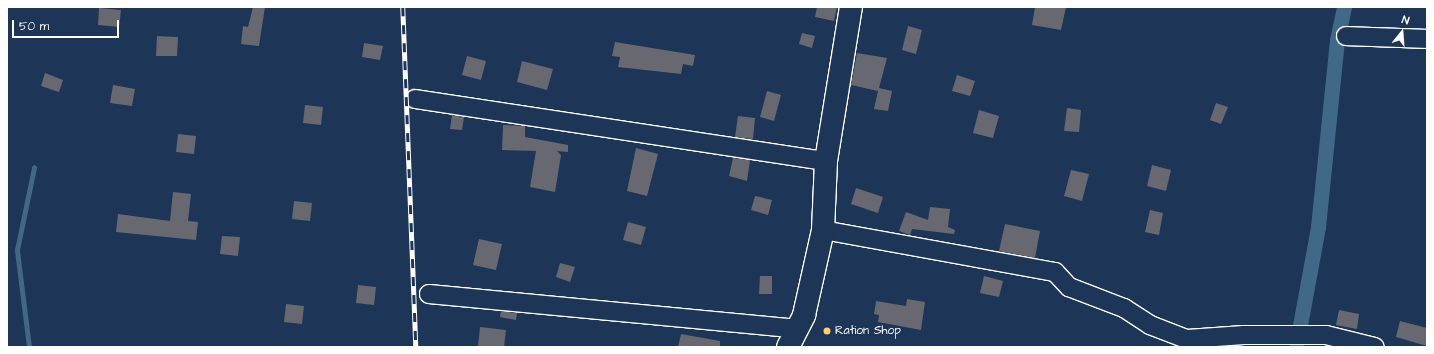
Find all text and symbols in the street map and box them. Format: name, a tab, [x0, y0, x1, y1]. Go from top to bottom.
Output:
scale bar	[14, 12, 121, 38]
north arrow	[1382, 12, 1422, 52]
text: N	[1400, 12, 1411, 28]
text: 50 m	[19, 18, 49, 35]
place label: Ration Shop	[835, 324, 901, 338]
marker: Ration Shop	[822, 326, 832, 336]

